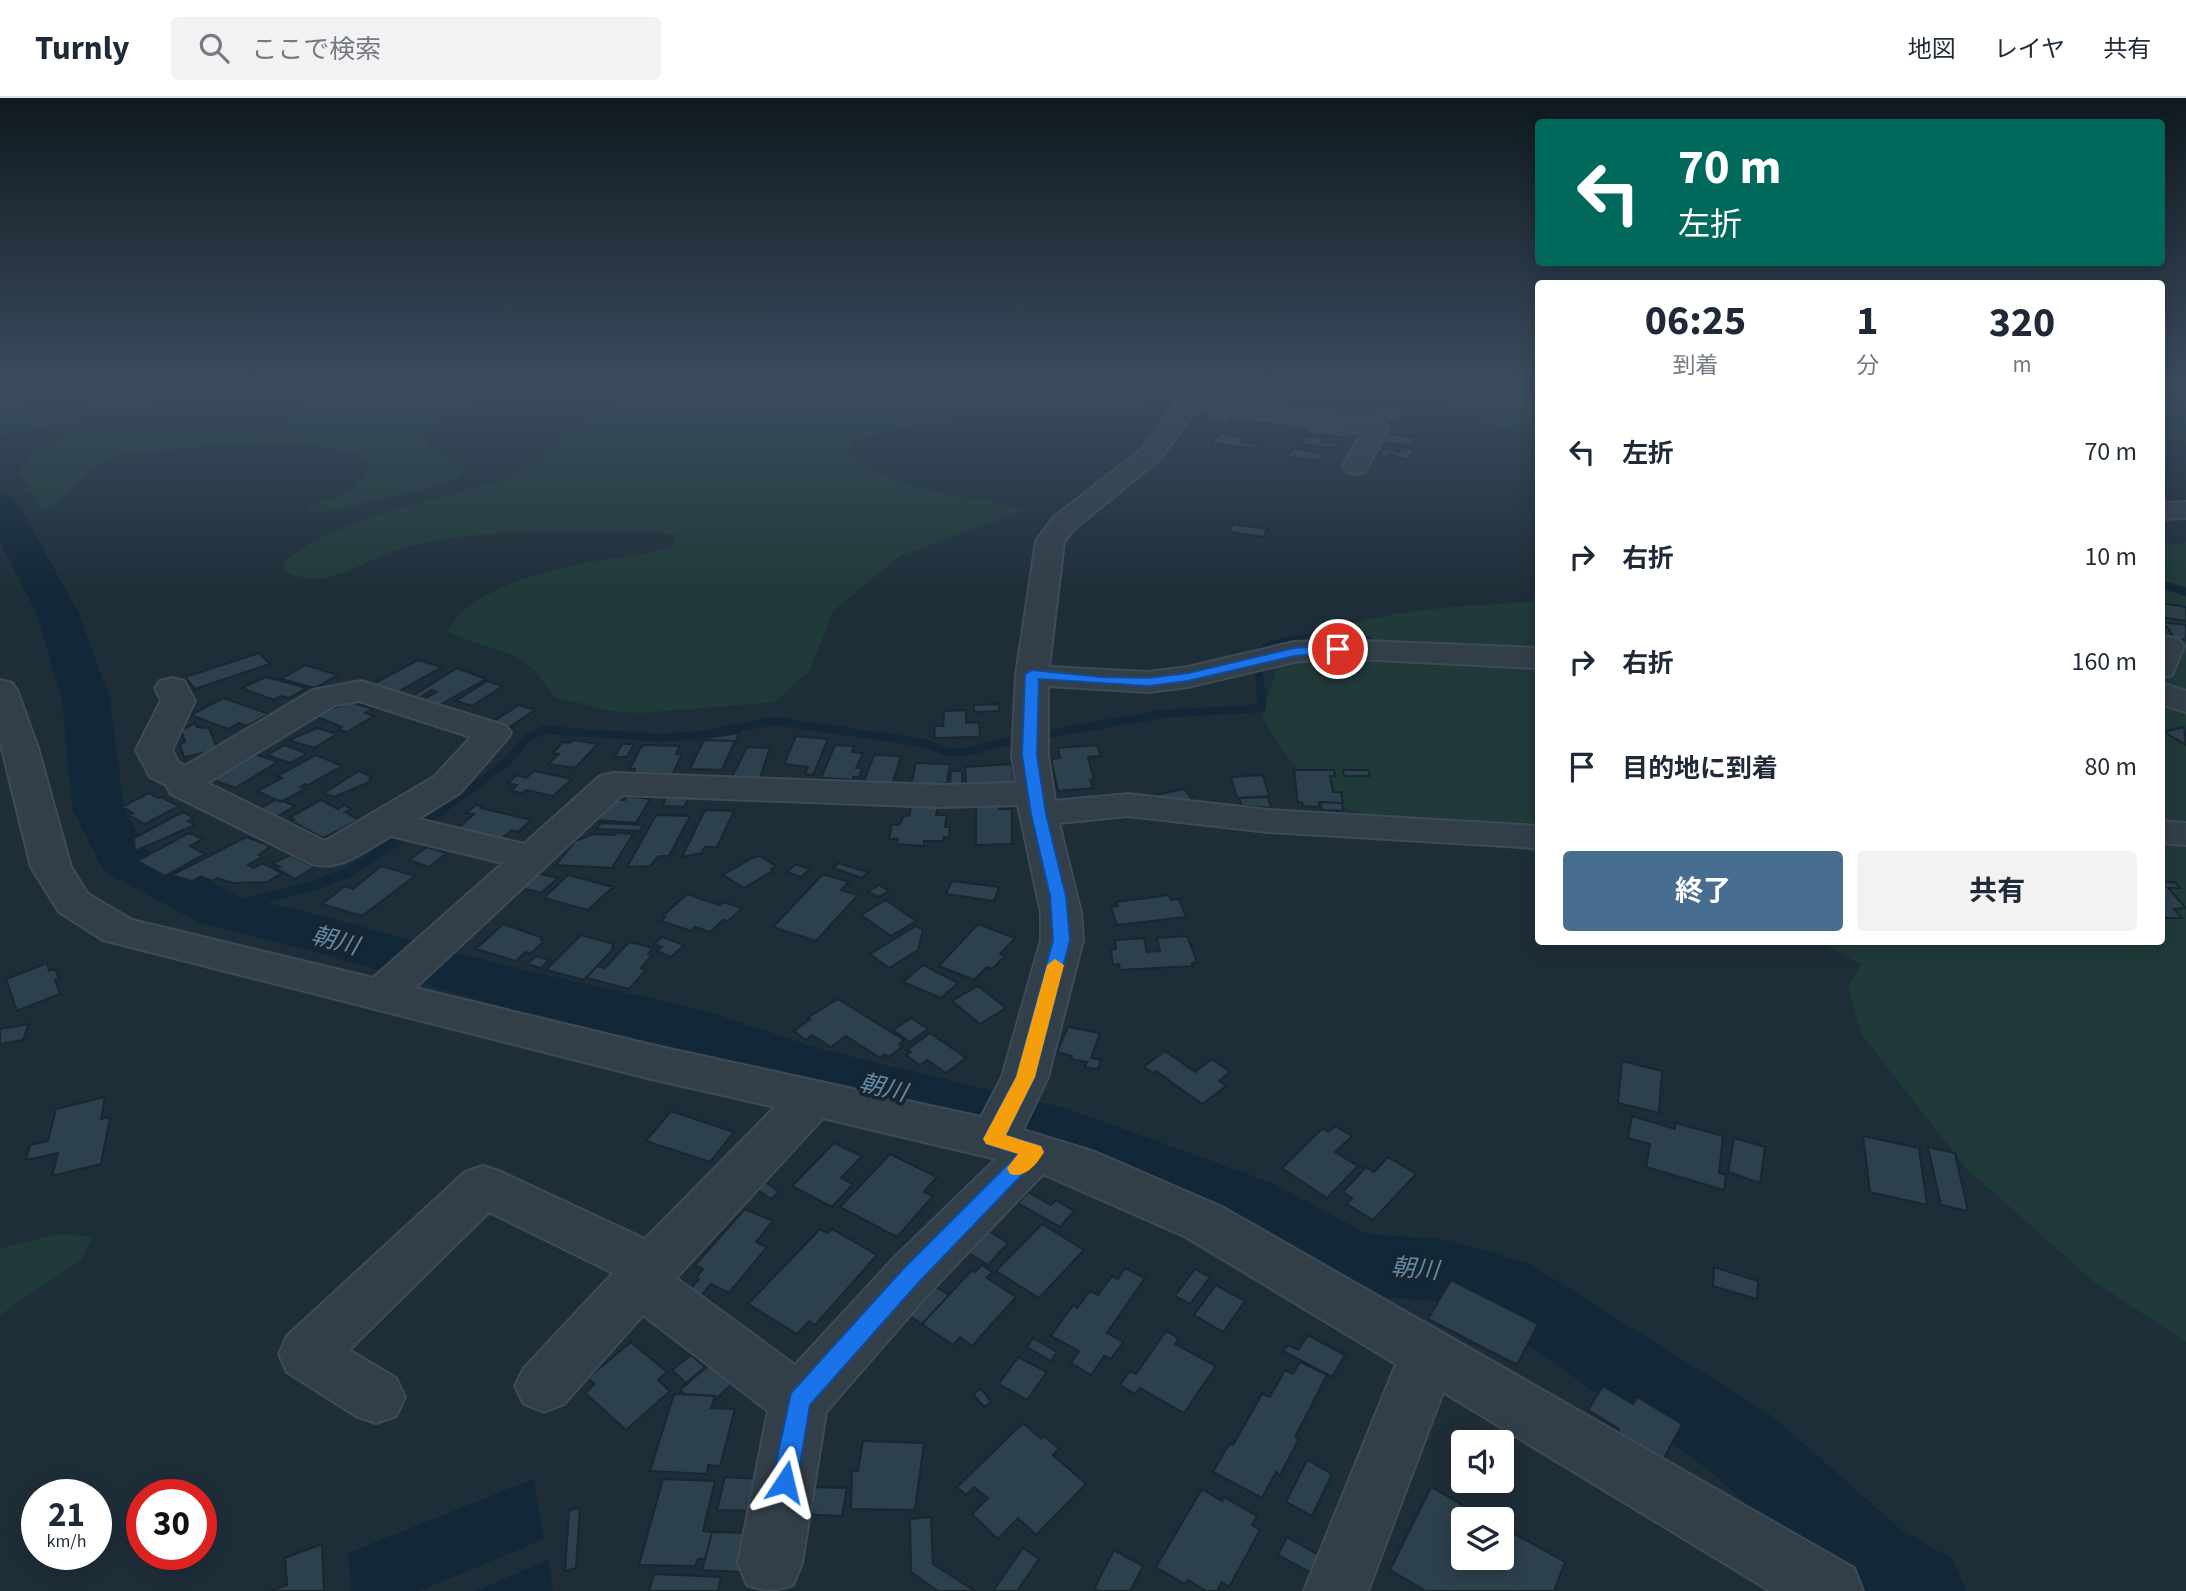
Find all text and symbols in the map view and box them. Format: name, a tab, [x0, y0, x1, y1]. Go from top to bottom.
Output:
search box	[171, 17, 661, 80]
text: Turnly	[35, 25, 129, 72]
icon: search	[195, 29, 233, 67]
text: ここで検索	[251, 31, 381, 68]
text: 地図	[1908, 32, 1956, 67]
text: レイヤ	[1994, 32, 2065, 67]
text: 共有	[2103, 32, 2151, 67]
text: 70 m	[1678, 133, 1782, 203]
icon: left	[1563, 147, 1654, 238]
text: 左折	[1678, 202, 1742, 248]
text: 06:25	[1645, 291, 1746, 351]
text: 1	[1856, 291, 1878, 351]
text: 320	[1989, 293, 2055, 353]
text: m	[2012, 348, 2031, 381]
text: 到着	[1672, 349, 1718, 382]
text: 分	[1856, 349, 1879, 382]
icon: left	[1563, 433, 1601, 471]
text: 70 m	[2084, 433, 2137, 470]
text: 左折	[1622, 435, 1674, 472]
icon: right	[1563, 538, 1601, 576]
text: 10 m	[2084, 538, 2137, 575]
text: 右折	[1622, 540, 1674, 577]
pin	[1308, 619, 1368, 679]
icon: arrive	[1319, 630, 1357, 668]
icon: right	[1563, 643, 1601, 681]
text: 160 m	[2071, 643, 2137, 680]
text: 右折	[1622, 645, 1674, 682]
icon: arrive	[1563, 748, 1601, 786]
text: 80 m	[2084, 748, 2137, 785]
text: 目的地に到着	[1622, 750, 1778, 787]
button: 終了	[1563, 851, 1843, 931]
button: 共有	[1857, 851, 2137, 931]
water label: 朝川	[307, 918, 366, 965]
water label: 朝川	[855, 1065, 913, 1112]
water label: 朝川	[1390, 1249, 1443, 1289]
map controls	[1451, 1430, 1514, 1570]
button: sound	[1451, 1430, 1514, 1493]
position arrow	[748, 1445, 822, 1519]
speed limit sign: 30	[126, 1479, 217, 1570]
text: 21	[48, 1490, 85, 1540]
button: layers	[1451, 1507, 1514, 1570]
text: km/h	[47, 1529, 86, 1554]

